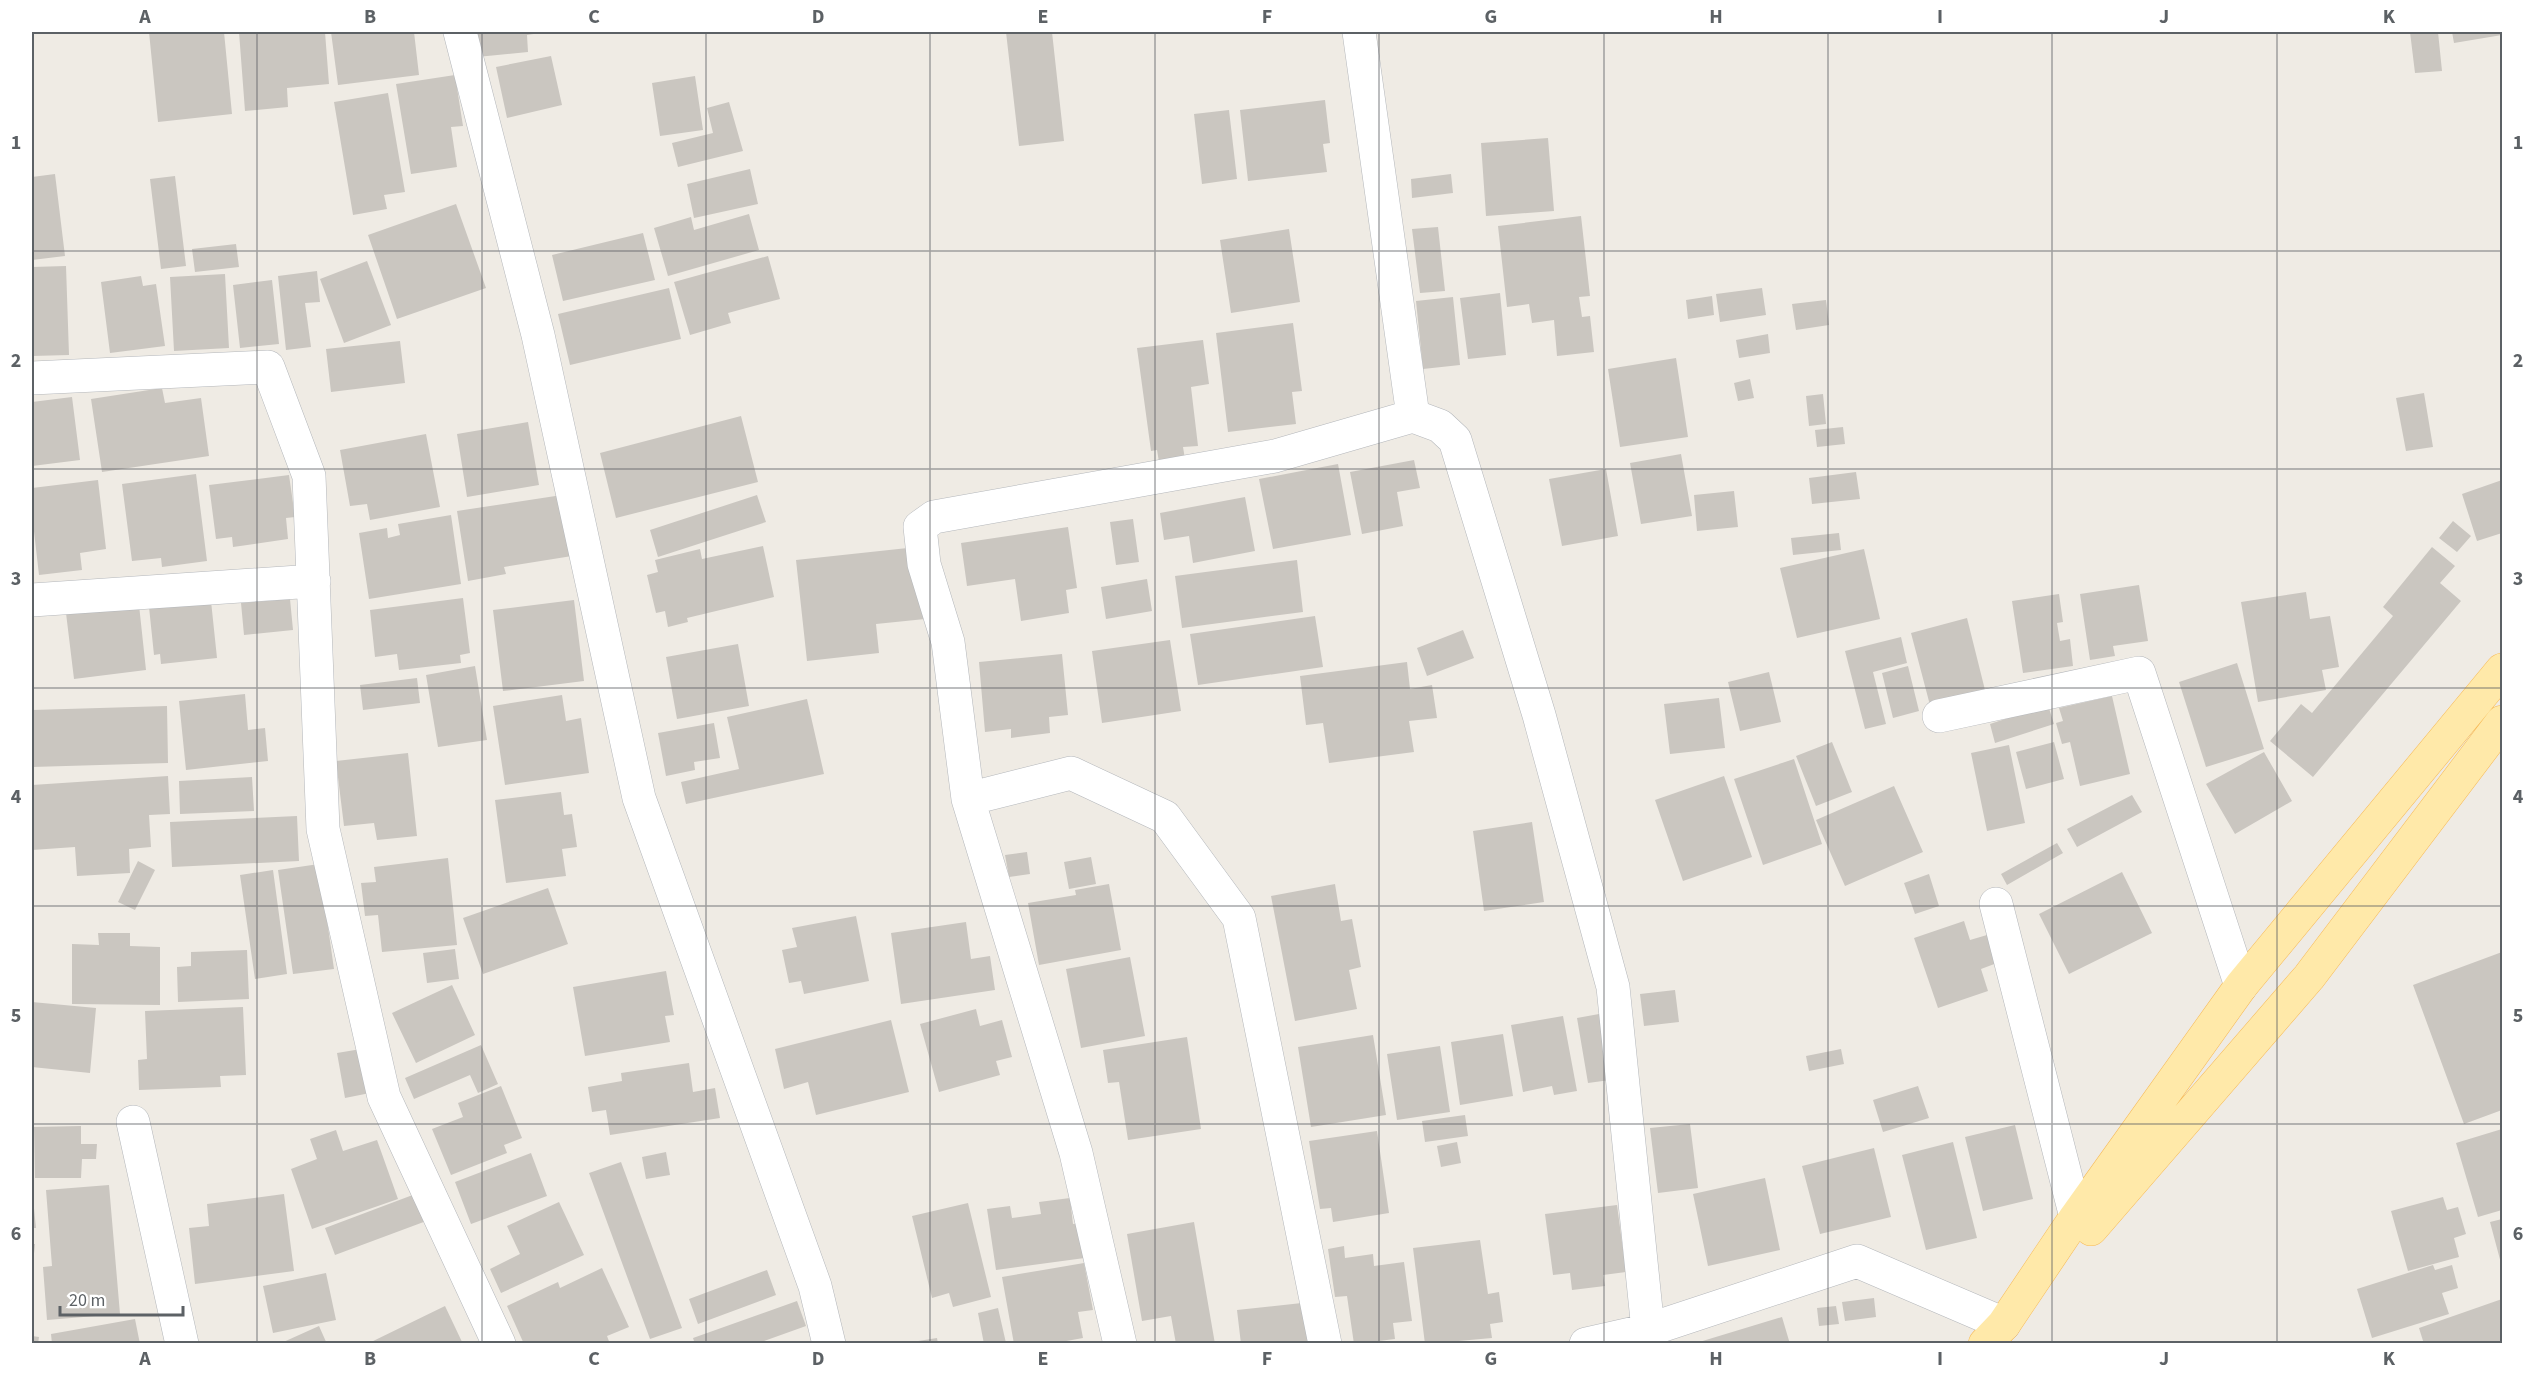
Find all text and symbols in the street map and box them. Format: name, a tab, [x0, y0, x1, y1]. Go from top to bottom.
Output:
text: A	[138, 3, 151, 31]
text: B	[364, 3, 376, 31]
text: C	[588, 3, 600, 31]
text: D	[812, 3, 824, 31]
text: E	[1038, 3, 1048, 31]
text: F	[1262, 3, 1272, 31]
text: G	[1485, 3, 1497, 31]
text: H	[1709, 3, 1723, 31]
text: I	[1937, 3, 1943, 31]
text: J	[2159, 3, 2169, 31]
text: K	[2383, 3, 2396, 31]
text: 1	[11, 129, 21, 157]
text: 1	[2513, 129, 2523, 157]
text: 2	[11, 347, 21, 375]
text: 2	[2513, 347, 2523, 375]
text: 3	[11, 565, 21, 593]
text: 3	[2513, 565, 2523, 593]
text: 4	[11, 783, 22, 811]
text: 4	[2513, 783, 2524, 811]
text: 5	[11, 1002, 21, 1030]
text: 5	[2513, 1002, 2523, 1030]
text: 6	[11, 1220, 21, 1248]
text: 6	[2513, 1220, 2523, 1248]
scale bar	[60, 1279, 183, 1317]
text: 20 m	[69, 1288, 105, 1313]
text: A	[138, 1345, 151, 1373]
text: B	[364, 1345, 376, 1373]
text: C	[588, 1345, 600, 1373]
text: D	[812, 1345, 824, 1373]
text: E	[1038, 1345, 1048, 1373]
text: F	[1262, 1345, 1272, 1373]
text: G	[1485, 1345, 1497, 1373]
text: H	[1709, 1345, 1723, 1373]
text: I	[1937, 1345, 1943, 1373]
text: J	[2159, 1345, 2169, 1373]
text: K	[2383, 1345, 2396, 1373]

